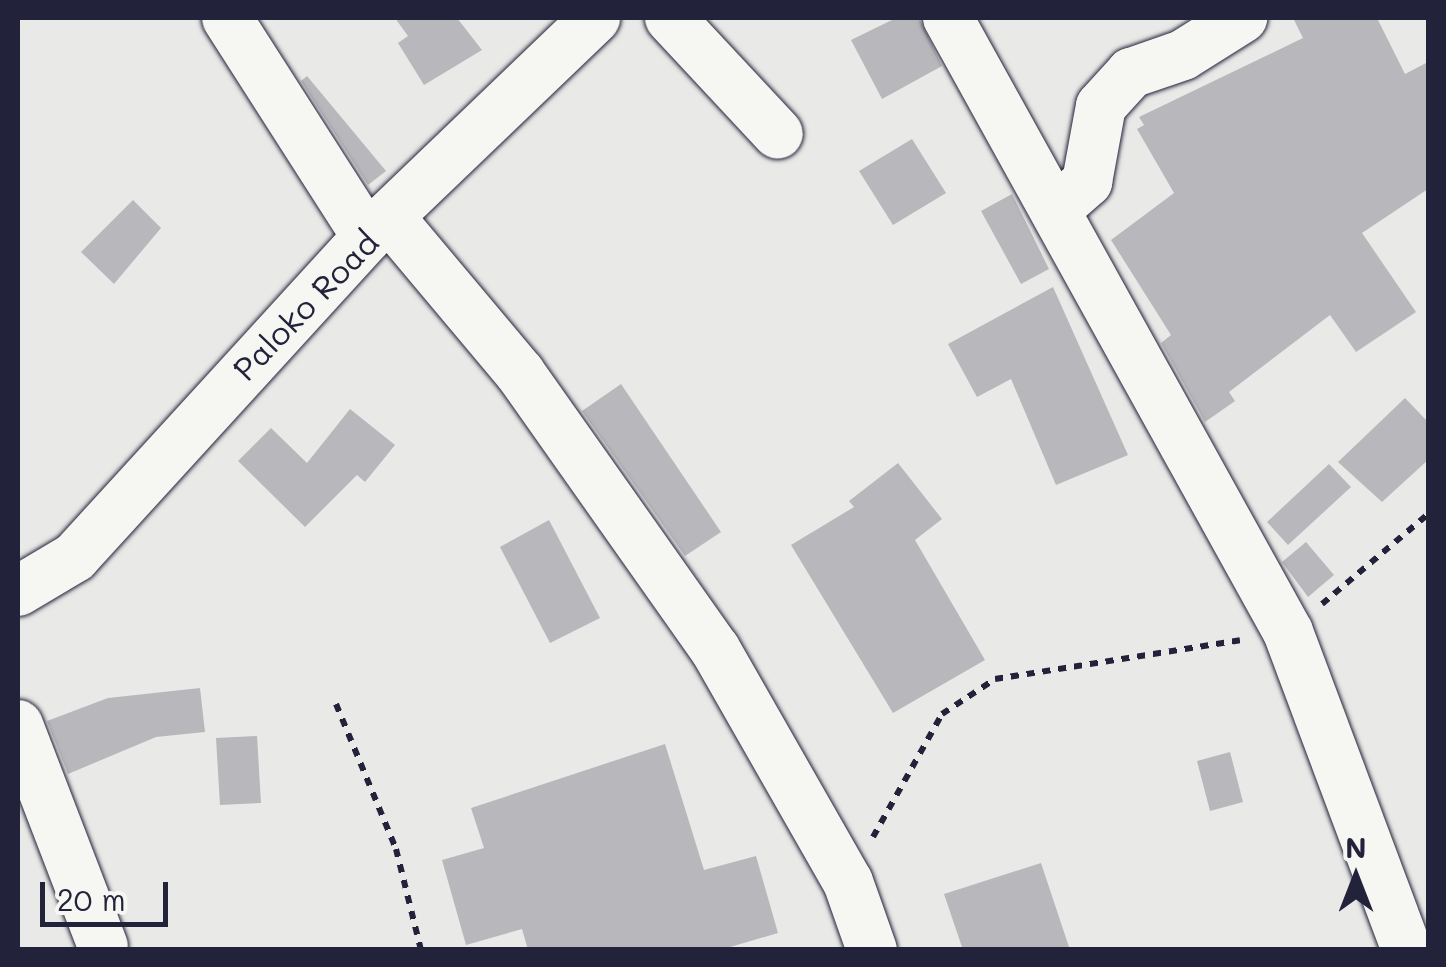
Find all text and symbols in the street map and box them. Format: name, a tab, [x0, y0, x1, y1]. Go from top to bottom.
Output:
street label: Paloko Road	[224, 222, 386, 388]
north arrow	[1306, 827, 1406, 927]
text: N	[1345, 829, 1367, 865]
scale bar	[45, 862, 172, 924]
text: 20 m	[57, 879, 126, 919]

